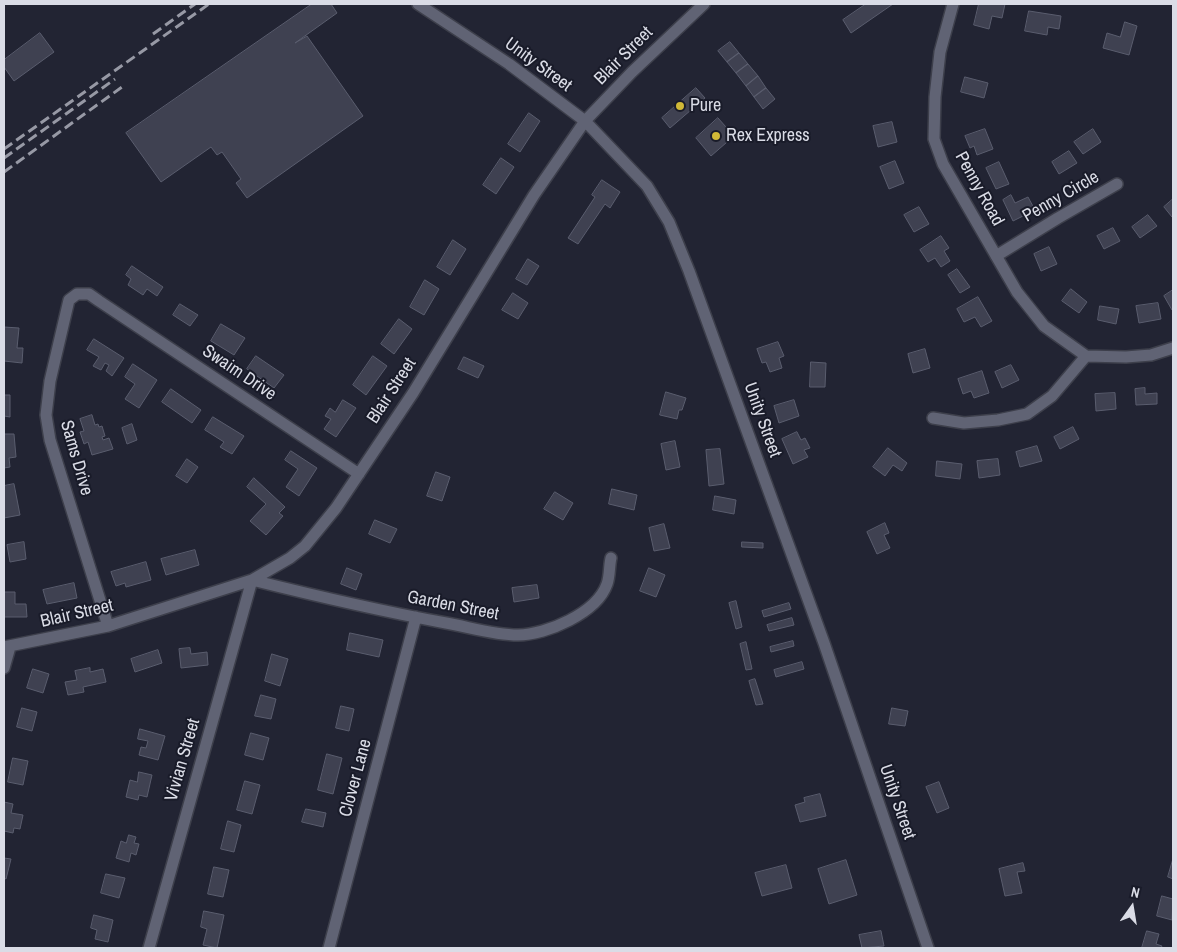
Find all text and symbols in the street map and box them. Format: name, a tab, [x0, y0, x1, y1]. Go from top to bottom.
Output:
street label: Blair Street	[590, 22, 658, 90]
street label: Unity Street	[500, 33, 576, 97]
place label: Pure	[690, 95, 721, 117]
marker: Pure	[674, 100, 686, 112]
place label: Rex Express	[726, 125, 810, 147]
marker: Rex Express	[710, 130, 722, 142]
street label: Penny Road	[950, 148, 1008, 230]
street label: Penny Circle	[1019, 167, 1103, 227]
street label: Swaim Drive	[198, 340, 280, 406]
street label: Blair Street	[363, 354, 421, 428]
street label: Unity Street	[739, 380, 785, 460]
street label: Sams Drive	[55, 418, 97, 498]
street label: Garden Street	[405, 587, 501, 625]
street label: Blair Street	[39, 595, 115, 633]
street label: Vivian Street	[161, 716, 205, 804]
street label: Clover Lane	[335, 737, 377, 819]
street label: Unity Street	[874, 762, 920, 842]
north arrow	[1107, 882, 1157, 932]
text: N	[1129, 883, 1141, 902]

